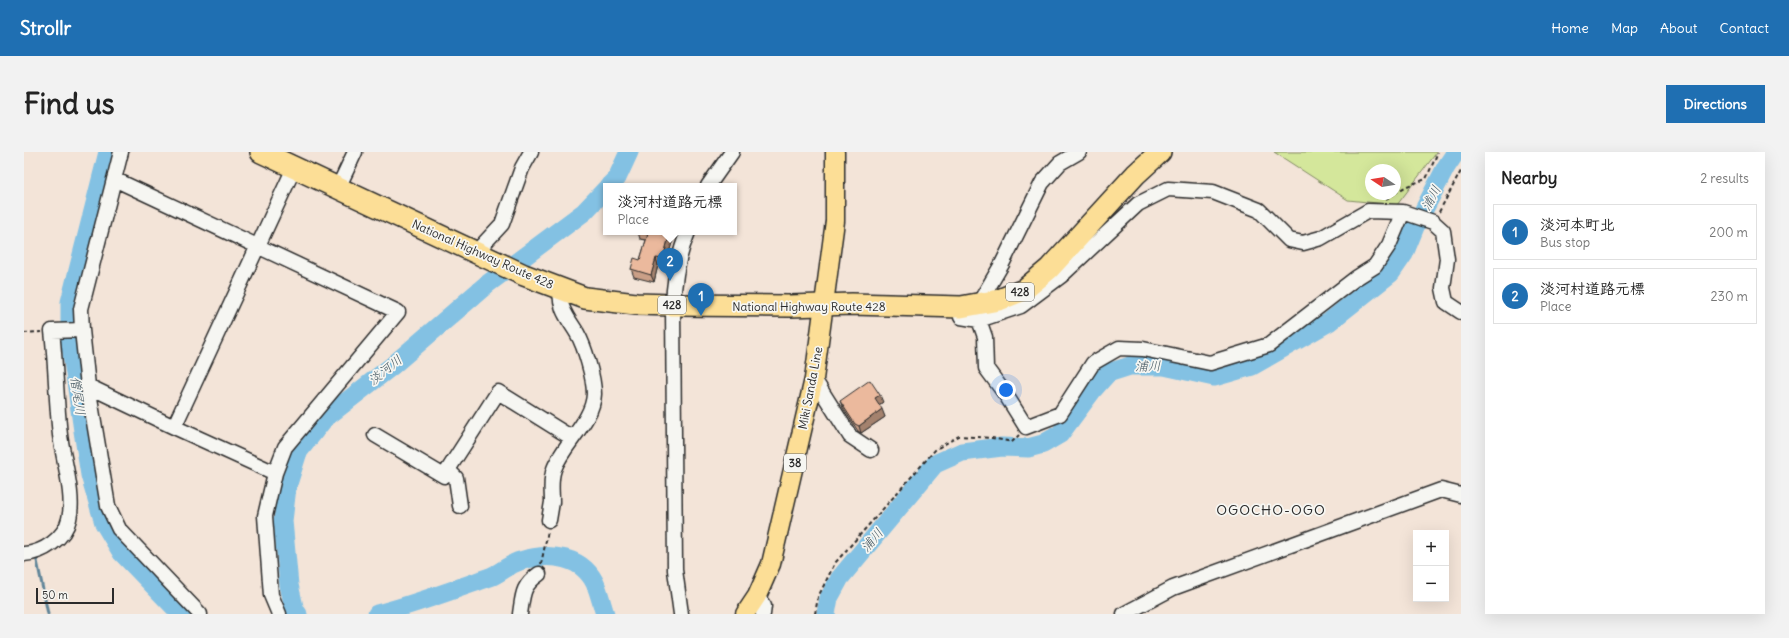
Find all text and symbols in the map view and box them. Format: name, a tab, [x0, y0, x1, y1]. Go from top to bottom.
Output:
text: Strollr	[20, 16, 71, 40]
text: Home	[1551, 19, 1589, 37]
text: Map	[1611, 19, 1638, 37]
text: About	[1660, 19, 1698, 37]
text: Contact	[1720, 19, 1769, 37]
button: Directions	[1666, 85, 1765, 123]
text: Find us	[24, 86, 115, 122]
north arrow	[1365, 164, 1401, 200]
text: Nearby	[1501, 167, 1557, 189]
text: 2 results	[1700, 170, 1749, 187]
popup	[603, 183, 737, 235]
water label: 浦川	[1417, 183, 1445, 213]
text: 淡河村道路元標	[617, 192, 723, 211]
text: Place	[617, 211, 649, 228]
text: 淡河本町北	[1540, 215, 1615, 234]
street label: National Highway Route 428	[410, 216, 556, 292]
text: 1	[1512, 224, 1518, 241]
text: 200 m	[1709, 224, 1748, 241]
text: Bus stop	[1540, 234, 1590, 251]
pin: 2	[657, 248, 683, 281]
text: 淡河村道路元標	[1540, 279, 1645, 298]
pin: 1	[688, 283, 714, 316]
road number: 428	[1006, 283, 1034, 301]
text: 2	[1511, 288, 1519, 305]
text: 230 m	[1710, 288, 1748, 305]
road number: 428	[658, 296, 686, 314]
text: Place	[1540, 298, 1571, 315]
street label: National Highway Route 428	[732, 299, 886, 314]
street label: Miki Sanda Line	[795, 345, 825, 431]
water label: 淡河川	[364, 351, 406, 389]
water label: 浦川	[1135, 357, 1161, 375]
water label: 僧尾川	[67, 375, 89, 417]
your location	[996, 380, 1016, 400]
road number: 38	[784, 454, 806, 472]
district label: OGOCHO-OGO	[1216, 501, 1326, 519]
water label: 浦川	[857, 525, 887, 555]
map controls	[1413, 530, 1449, 602]
button: +	[1413, 530, 1449, 566]
button: −	[1413, 566, 1449, 602]
scale bar	[36, 586, 114, 605]
text: 50 m	[42, 588, 68, 602]

